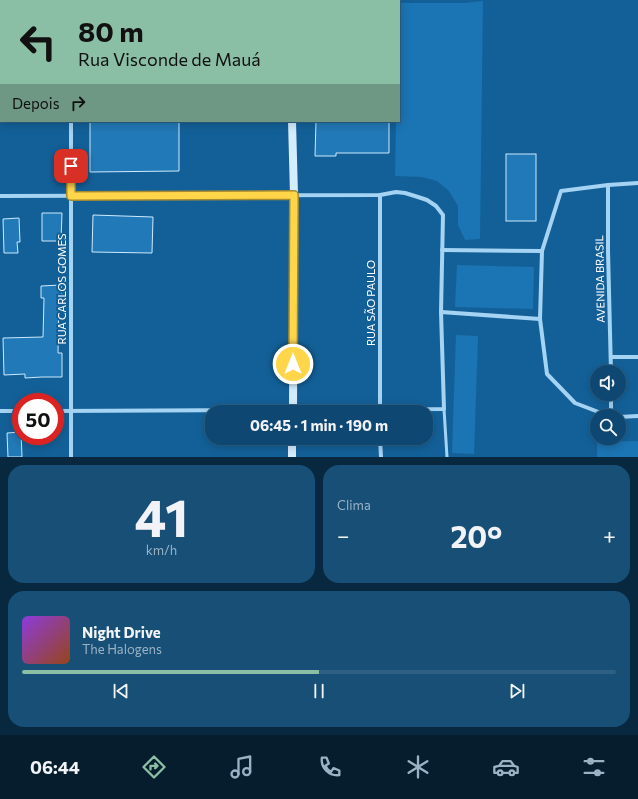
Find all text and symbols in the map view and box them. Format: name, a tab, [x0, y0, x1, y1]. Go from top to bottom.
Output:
text: 80 m	[78, 14, 144, 48]
icon: left	[12, 16, 64, 68]
text: Rua Visconde de Mauá	[78, 48, 261, 70]
icon: right	[67, 92, 89, 114]
text: Depois	[12, 94, 59, 112]
pin	[54, 149, 88, 183]
icon: arrive	[60, 155, 82, 177]
street label: RUA CARLOS GOMES	[55, 233, 68, 345]
street label: AVENIDA BRASIL	[592, 235, 607, 323]
street label: RUA SÃO PAULO	[364, 260, 377, 346]
position arrow	[272, 343, 314, 385]
map controls	[590, 365, 626, 445]
button: sound	[590, 365, 626, 401]
speed limit sign: 50	[12, 393, 64, 445]
button: search	[590, 409, 626, 445]
text: 06:45 · 1 min · 190 m	[250, 416, 388, 434]
text: 41	[135, 484, 188, 548]
text: Clima	[337, 497, 371, 513]
text: 20°	[450, 517, 502, 554]
text: −	[337, 522, 350, 549]
text: +	[603, 522, 616, 549]
text: km/h	[146, 542, 177, 558]
text: Night Drive	[82, 623, 161, 641]
text: The Halogens	[82, 641, 162, 657]
icon: previous	[110, 680, 132, 702]
icon: pause	[308, 680, 330, 702]
icon: next	[506, 680, 528, 702]
icon: directions	[140, 753, 168, 781]
icon: music	[228, 753, 256, 781]
icon: phone	[316, 753, 344, 781]
icon: climate	[404, 753, 432, 781]
icon: car	[492, 753, 520, 781]
icon: filters	[580, 753, 608, 781]
text: 06:44	[30, 756, 80, 778]

